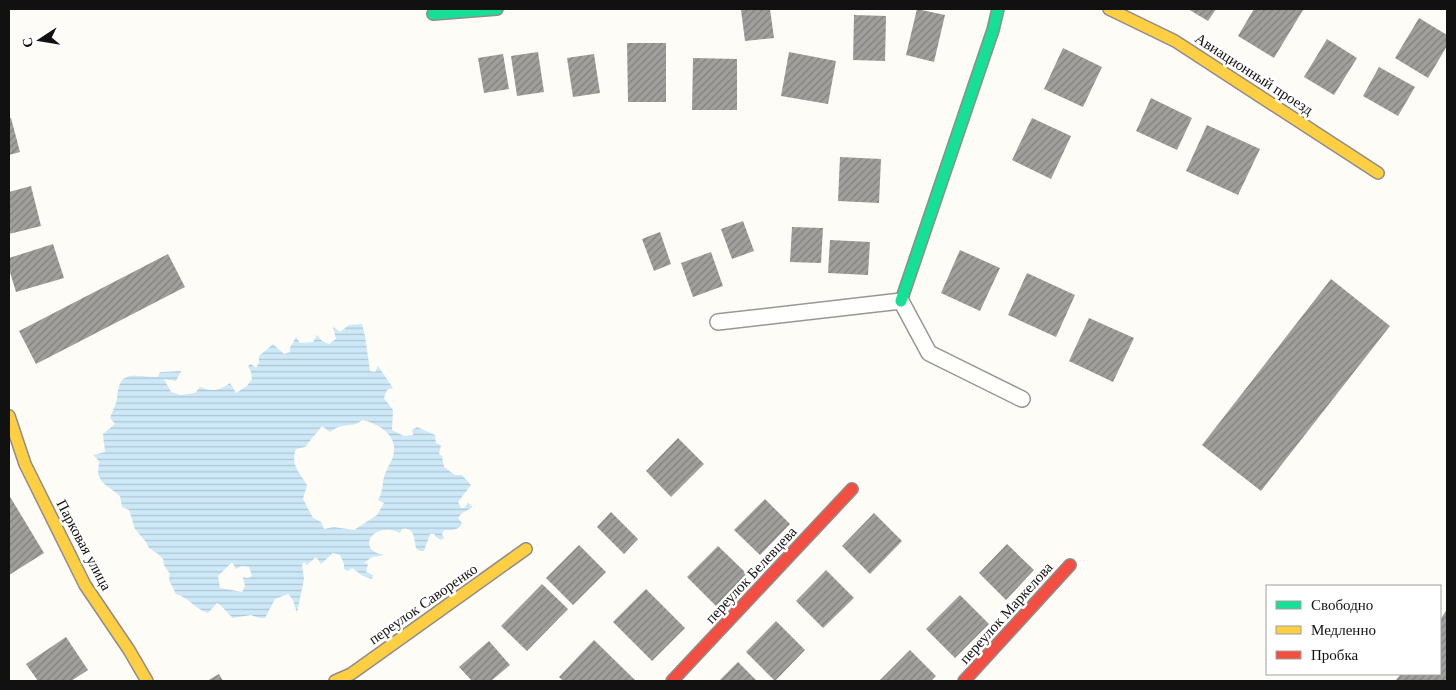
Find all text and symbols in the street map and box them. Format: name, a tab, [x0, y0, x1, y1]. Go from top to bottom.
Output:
north arrow	[15, 15, 65, 65]
street label: Авиационный проезд	[1192, 30, 1316, 118]
text: С	[19, 36, 36, 49]
street label: Парковая улица	[53, 497, 115, 593]
street label: переулок Белевцева	[702, 523, 800, 627]
street label: переулок Маркелова	[956, 559, 1056, 667]
street label: переулок Саворенко	[366, 561, 480, 647]
legend	[1266, 585, 1441, 675]
text: Свободно	[1311, 597, 1373, 613]
text: Медленно	[1311, 622, 1376, 638]
text: Пробка	[1311, 647, 1359, 663]

